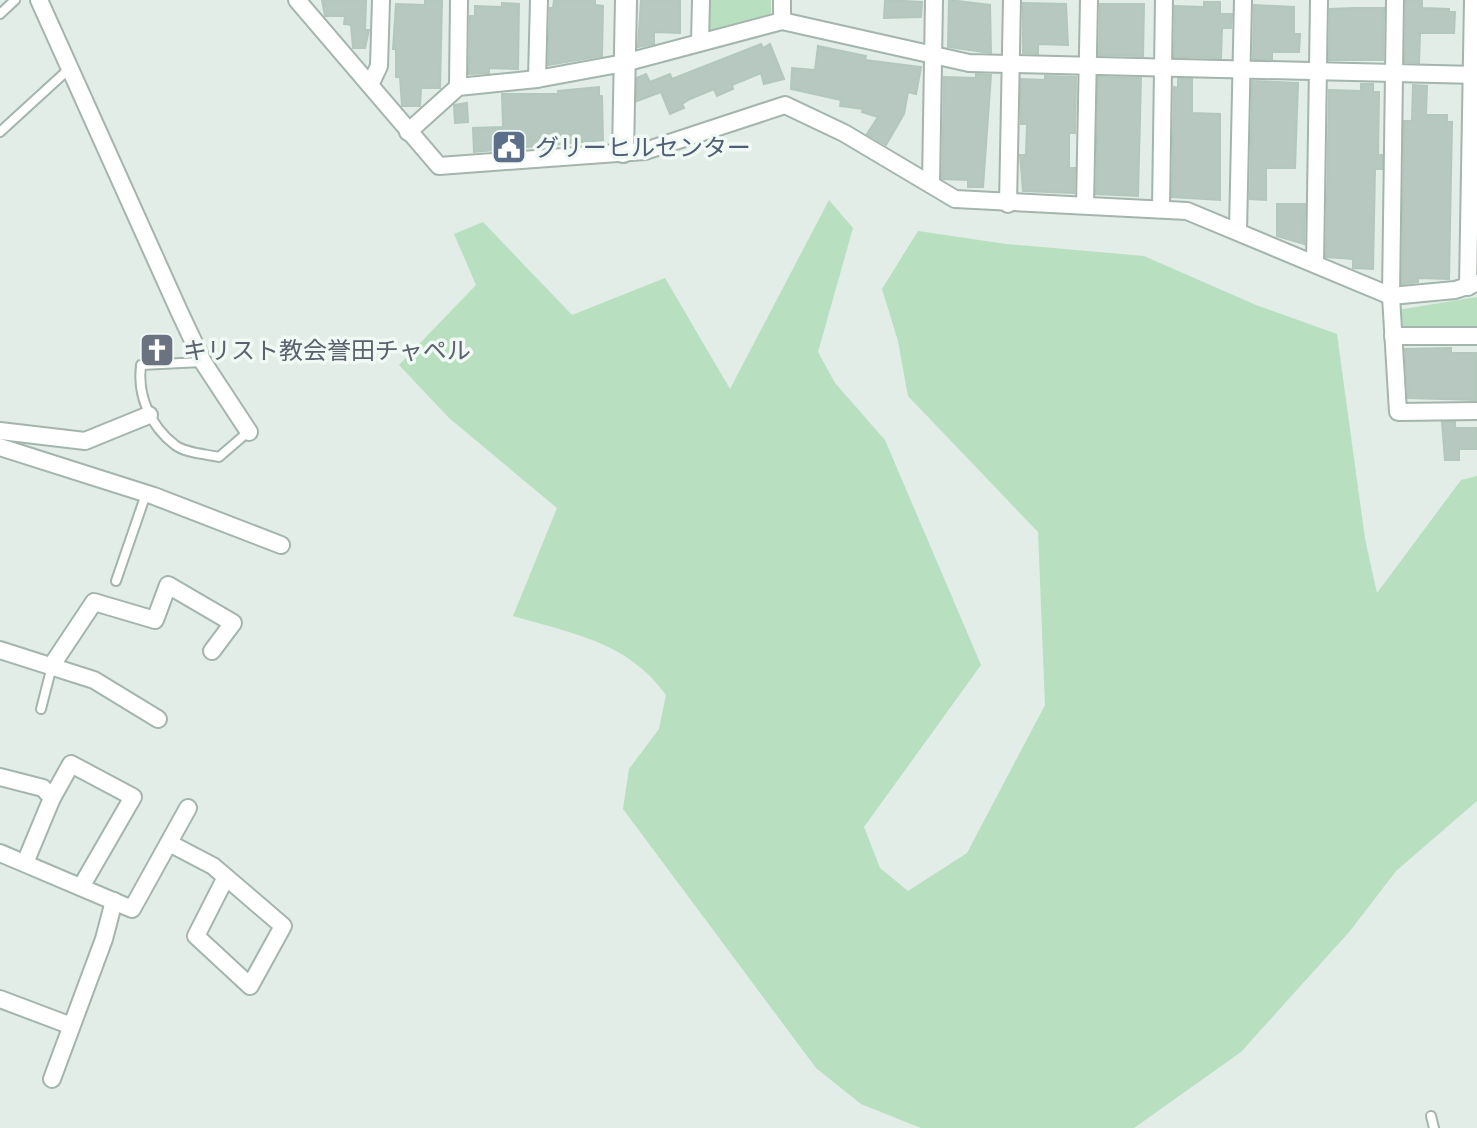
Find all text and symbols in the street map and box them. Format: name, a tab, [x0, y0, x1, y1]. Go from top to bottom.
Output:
public building icon: グリーヒルセンター	[490, 128, 528, 166]
place label: グリーヒルセンター	[535, 132, 751, 163]
church icon: キリスト教会誉田チャペル	[138, 331, 176, 369]
place label: キリスト教会誉田チャペル	[183, 335, 471, 366]

